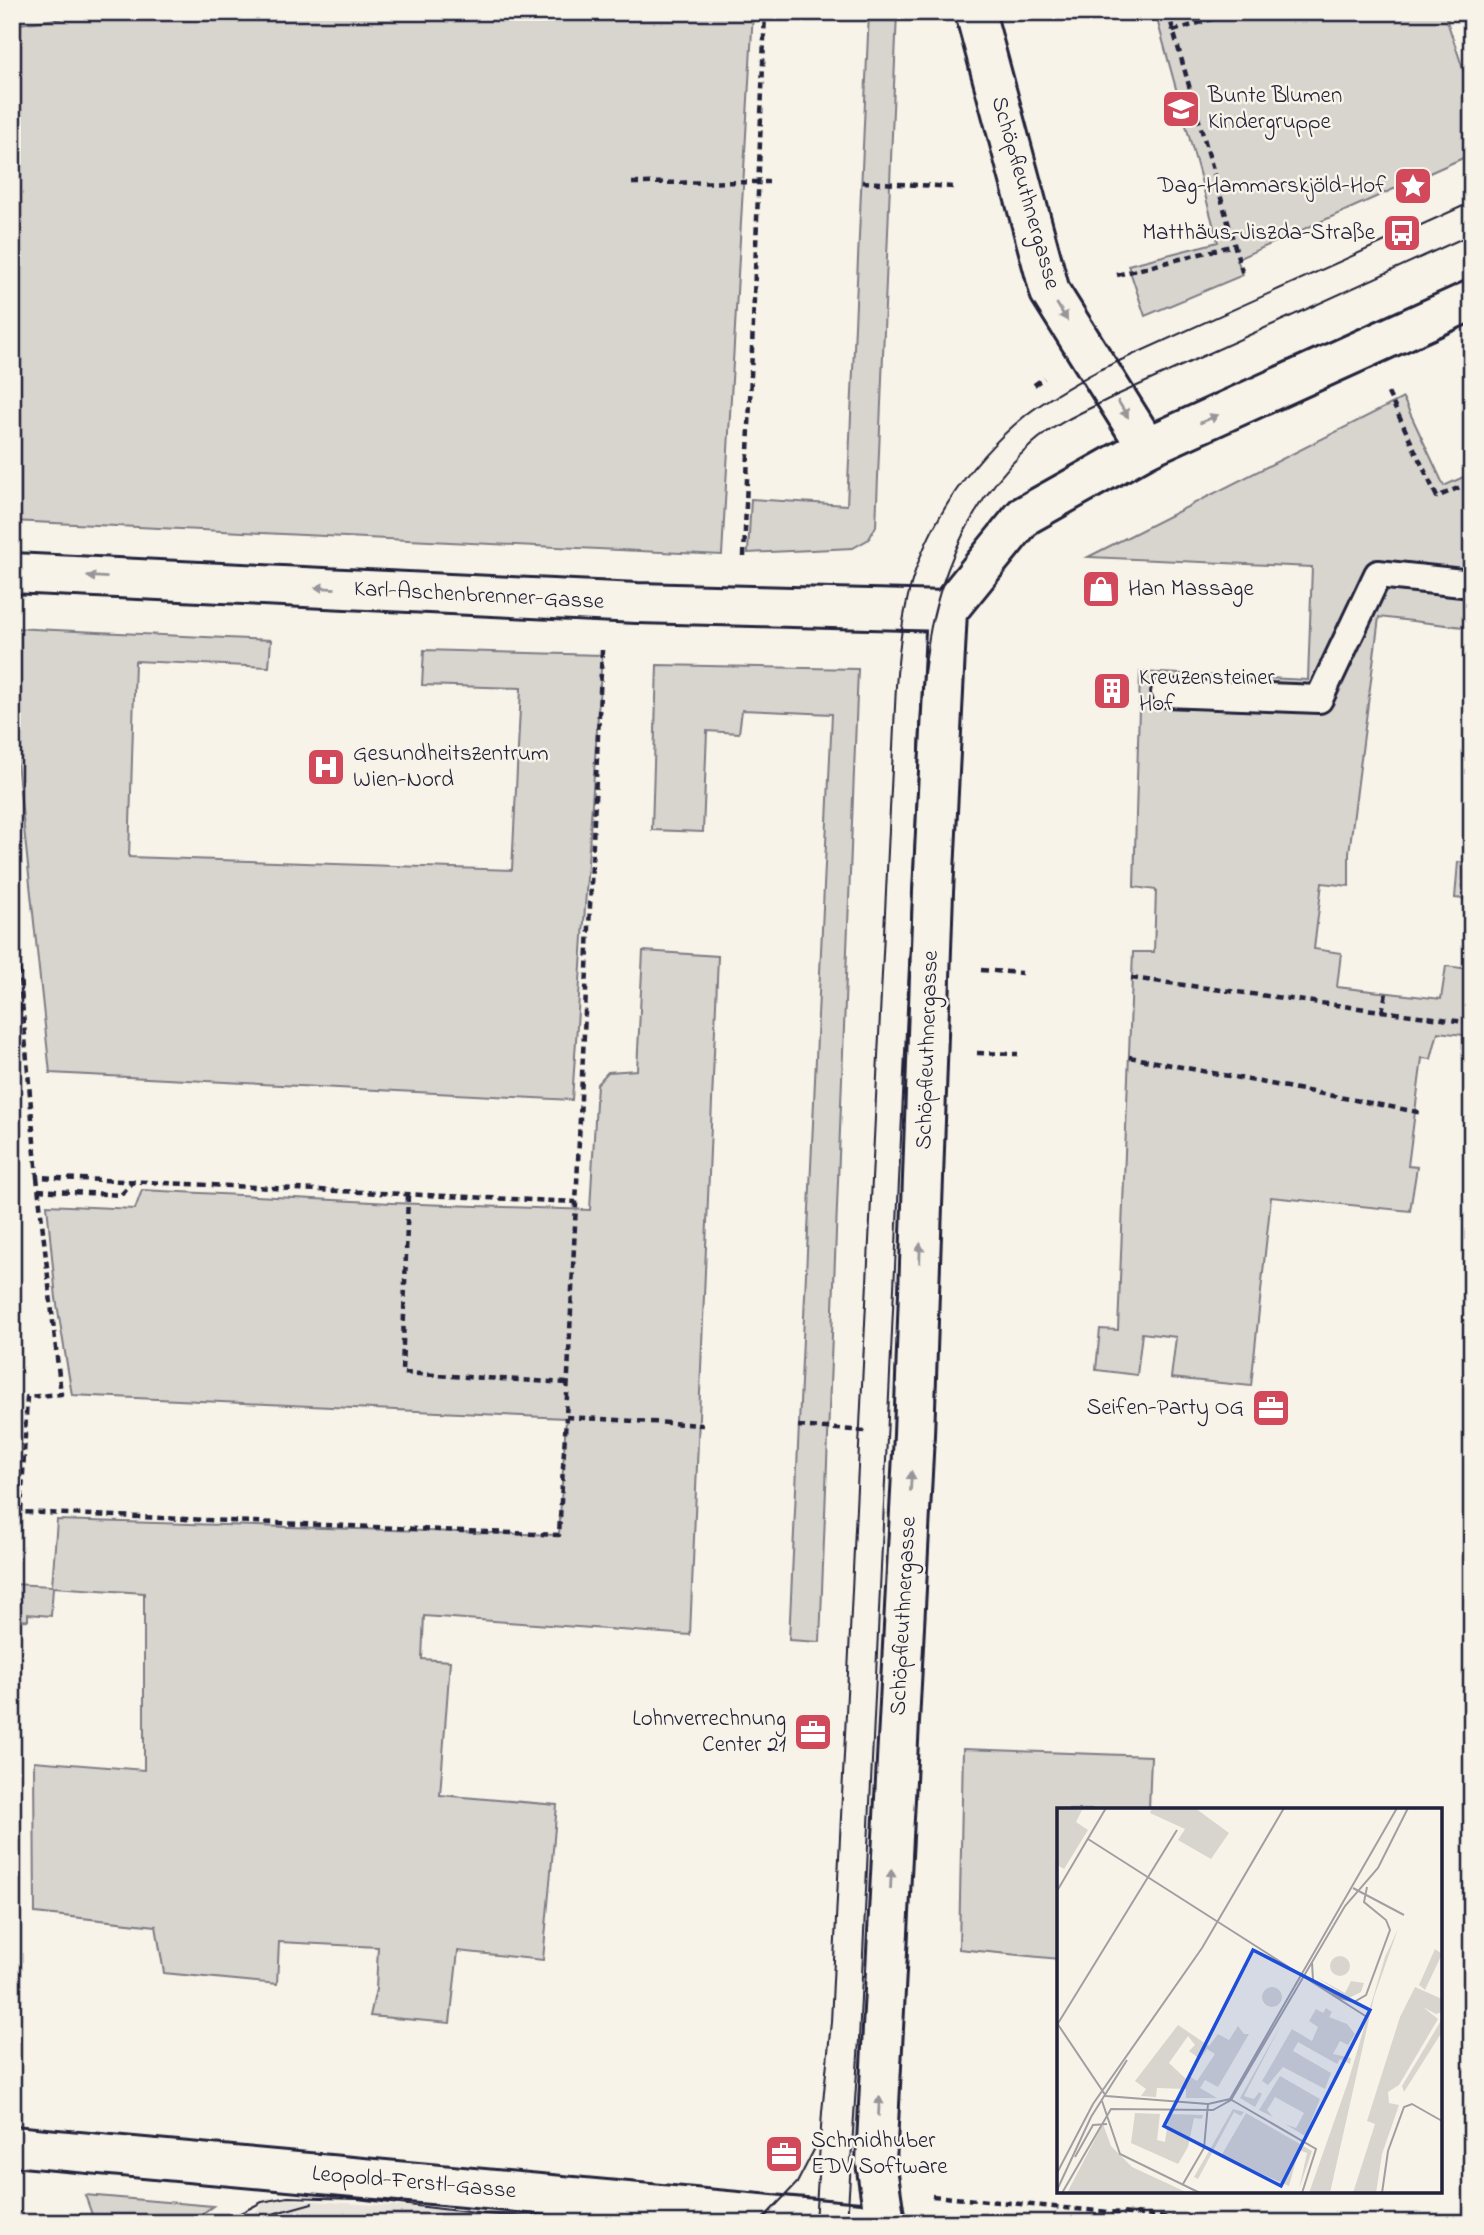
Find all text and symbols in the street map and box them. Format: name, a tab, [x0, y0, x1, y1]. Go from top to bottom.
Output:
place label: Bunte Blumen Kindergruppe	[1207, 80, 1342, 140]
school or university icon: Bunte Blumen Kindergruppe	[1160, 88, 1202, 130]
street label: Schöpfleuthnergasse	[981, 93, 1069, 294]
place icon: Dag-Hammarskjöld-Hof	[1392, 165, 1434, 207]
place label: Dag-Hammarskjöld-Hof	[1157, 170, 1386, 204]
bus stop icon: Matthäus-Jiszda-Straße	[1381, 212, 1423, 254]
place label: Matthäus-Jiszda-Straße	[1142, 217, 1376, 250]
one-way arrow	[1056, 303, 1069, 322]
one-way arrow	[1116, 399, 1129, 418]
one-way arrow	[1199, 413, 1219, 425]
shop icon: Han Massage	[1080, 568, 1122, 610]
one-way arrow	[86, 572, 108, 583]
street label: Karl-Aschenbrenner-Gasse	[353, 573, 606, 619]
place label: Han Massage	[1128, 573, 1254, 607]
one-way arrow	[313, 583, 335, 594]
place label: Kreuzensteiner Hof	[1139, 662, 1275, 721]
building icon: Kreuzensteiner Hof	[1091, 670, 1133, 712]
place label: Gesundheitszentrum Wien-Nord	[353, 738, 549, 797]
hospital icon: Gesundheitszentrum Wien-Nord	[305, 746, 347, 788]
street label: Schöpfleuthnergasse	[908, 949, 949, 1150]
one-way arrow	[915, 1242, 926, 1264]
office icon: Seifen-Party OG	[1250, 1387, 1292, 1429]
place label: Seifen-Party OG	[1087, 1392, 1244, 1427]
one-way arrow	[906, 1469, 917, 1491]
street label: Schöpfleuthnergasse	[882, 1515, 927, 1716]
place label: Lohnverrechnung Center 21	[632, 1703, 786, 1762]
office icon: Lohnverrechnung Center 21	[792, 1711, 834, 1753]
inset map	[1057, 1808, 1442, 2193]
one-way arrow	[885, 1868, 896, 1890]
one-way arrow	[874, 2095, 885, 2117]
place label: Schmidhuber EDV Software	[811, 2125, 948, 2184]
office icon: Schmidhuber EDV Software	[763, 2133, 805, 2175]
street label: Leopold-Ferstl-Gasse	[311, 2158, 518, 2208]

